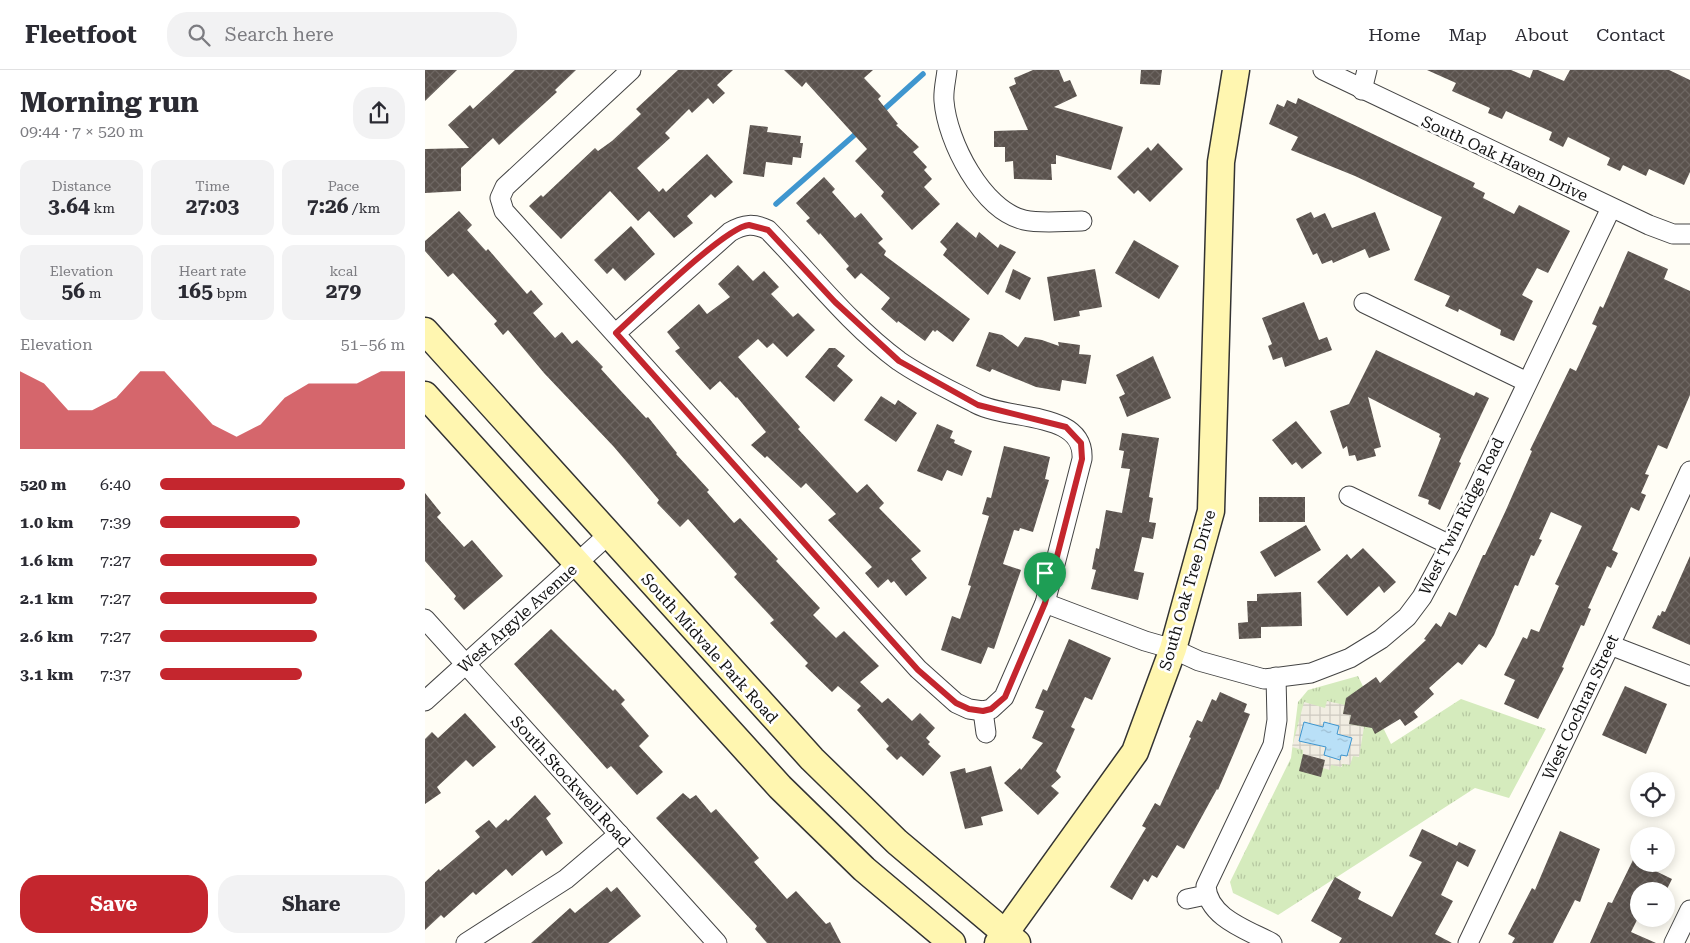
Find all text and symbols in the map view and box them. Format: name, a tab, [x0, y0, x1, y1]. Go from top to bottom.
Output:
search box	[167, 12, 517, 57]
text: Fleetfoot	[25, 21, 137, 49]
icon: search	[185, 21, 213, 49]
text: Search here	[225, 23, 334, 46]
text: Home	[1368, 24, 1420, 45]
text: Map	[1448, 24, 1487, 45]
text: About	[1515, 24, 1568, 45]
text: Contact	[1596, 24, 1665, 45]
text: Morning run	[20, 86, 199, 119]
button: share	[353, 87, 405, 139]
street label: South Oak Haven Drive	[1419, 112, 1591, 205]
text: 09:44 · 7 × 520 m	[20, 122, 144, 141]
text: Distance	[52, 178, 111, 194]
text: Time	[195, 178, 230, 194]
text: Pace	[328, 178, 359, 194]
text: 3.64	[48, 194, 90, 218]
text: 27:03	[186, 194, 239, 218]
text: 7:26	[307, 194, 349, 218]
text: km	[90, 200, 115, 216]
text: /km	[349, 200, 380, 216]
text: Elevation	[50, 263, 113, 279]
text: Heart rate	[179, 263, 246, 279]
text: kcal	[329, 263, 358, 279]
text: 56	[62, 279, 85, 303]
text: 165	[178, 279, 213, 303]
text: 279	[326, 279, 361, 303]
text: m	[85, 285, 101, 301]
text: bpm	[213, 285, 247, 301]
text: Elevation	[20, 335, 93, 354]
text: 51–56 m	[341, 335, 405, 354]
street label: West Twin Ridge Road	[1415, 434, 1508, 598]
text: 520 m	[20, 475, 66, 494]
text: 6:40	[100, 475, 131, 494]
street label: South Oak Tree Drive	[1155, 507, 1220, 673]
text: 1.0 km	[20, 513, 73, 532]
text: 7:39	[100, 513, 131, 532]
text: 1.6 km	[20, 551, 73, 570]
text: 7:27	[100, 551, 131, 570]
pin	[1024, 552, 1066, 603]
icon: arrive	[1031, 559, 1059, 587]
street label: West Argyle Avenue	[454, 560, 581, 677]
street label: South Midvale Park Road	[637, 570, 782, 727]
text: 2.1 km	[20, 589, 73, 608]
text: 7:27	[100, 589, 131, 608]
text: 2.6 km	[20, 627, 73, 646]
text: 7:27	[100, 627, 131, 646]
street label: West Cochran Street	[1538, 632, 1622, 783]
text: 3.1 km	[20, 665, 73, 684]
text: 7:37	[100, 665, 131, 684]
street label: South Stockwell Road	[507, 712, 634, 851]
map controls	[1630, 772, 1675, 927]
button: locate	[1630, 772, 1675, 817]
button: +	[1630, 827, 1675, 872]
button: Save	[20, 875, 208, 933]
button: Share	[218, 875, 405, 933]
button: −	[1630, 882, 1675, 927]

